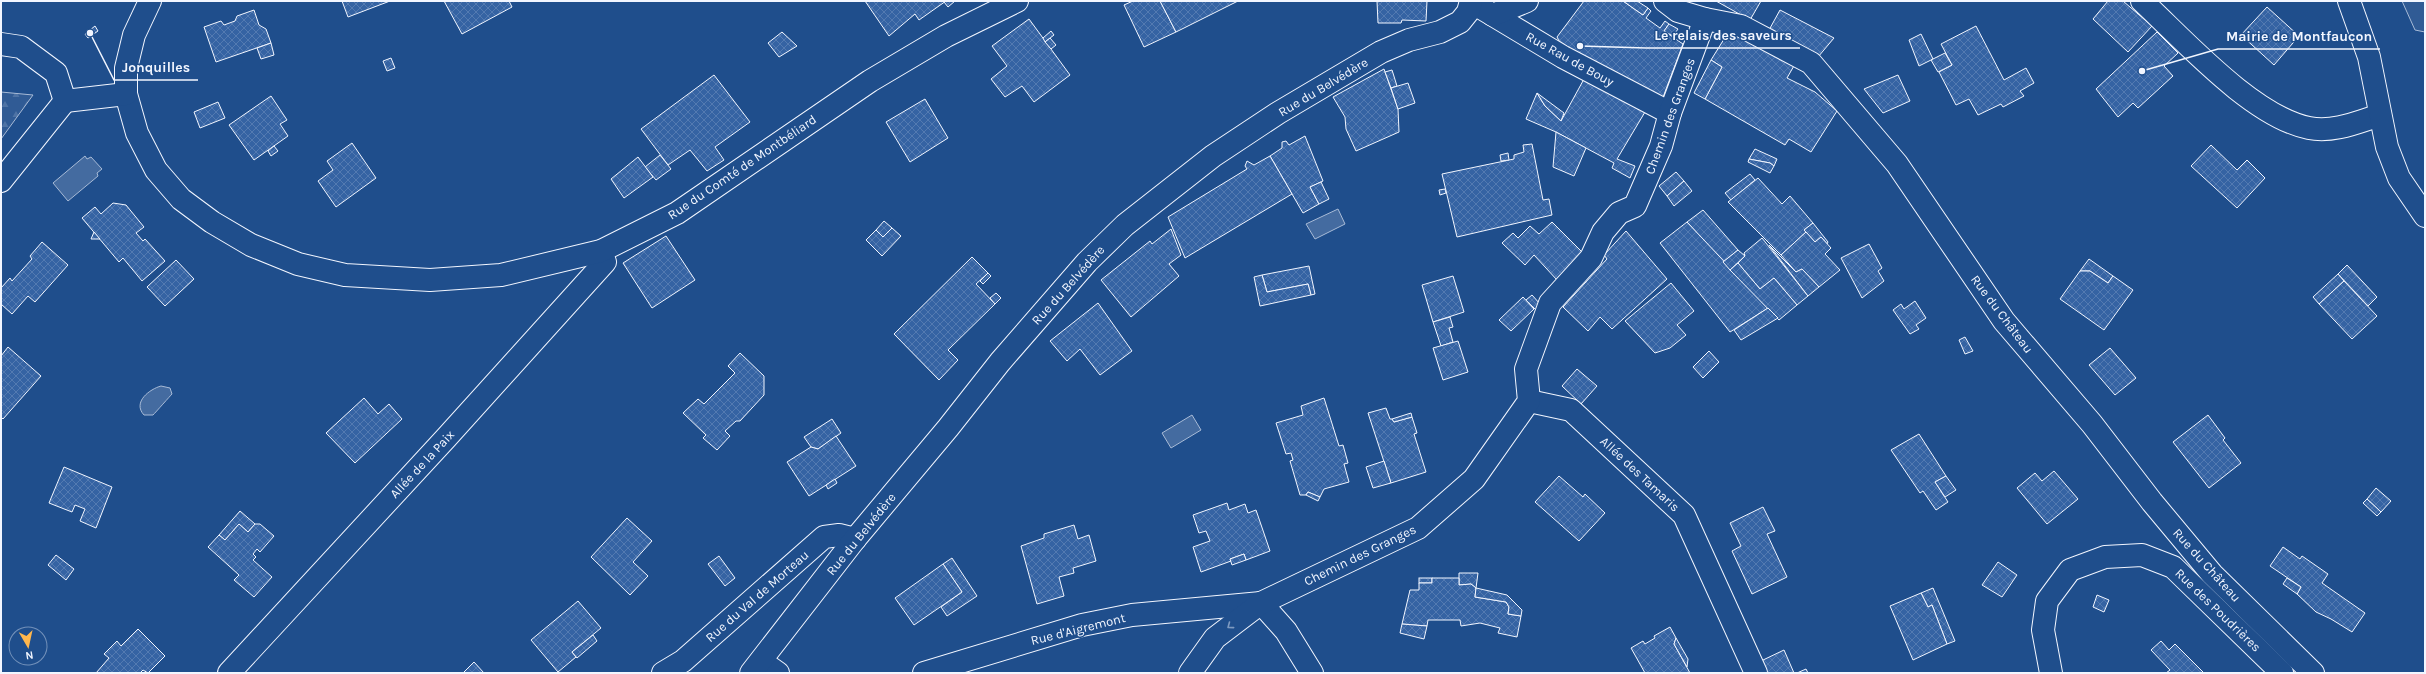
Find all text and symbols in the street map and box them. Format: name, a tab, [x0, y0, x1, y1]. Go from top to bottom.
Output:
callout: Le relais des saveurs	[1646, 22, 1800, 48]
callout: Mairie de Montfaucon	[2218, 23, 2380, 49]
text: Le relais des saveurs	[1654, 27, 1792, 44]
text: Mairie de Montfaucon	[2226, 28, 2372, 45]
street label: Rue Rau de Bouy	[1523, 29, 1617, 89]
callout: Jonquilles	[114, 54, 198, 80]
street label: Rue du Belvédère	[1276, 54, 1371, 120]
street label: Chemin des Granges	[1642, 56, 1698, 176]
text: Jonquilles	[122, 59, 190, 76]
street label: Rue du Comté de Montbéliard	[665, 112, 819, 222]
street label: Rue du Belvédère	[1028, 242, 1108, 328]
street label: Rue du Château	[1968, 272, 2036, 356]
street label: Allée de la Paix	[387, 427, 458, 501]
street label: Allée des Tamaris	[1597, 433, 1683, 515]
street label: Rue du Belvédère	[823, 490, 899, 578]
street label: Chemin des Granges	[1302, 521, 1419, 589]
street label: Rue du Château	[2170, 525, 2244, 605]
street label: Rue du Val de Morteau	[702, 547, 812, 645]
street label: Rue des Poudrières	[2172, 565, 2264, 655]
street label: Rue d'Aigremont	[1029, 610, 1127, 648]
one-way arrow	[1227, 622, 1234, 629]
north arrow	[8, 626, 48, 666]
text: N	[25, 648, 34, 662]

